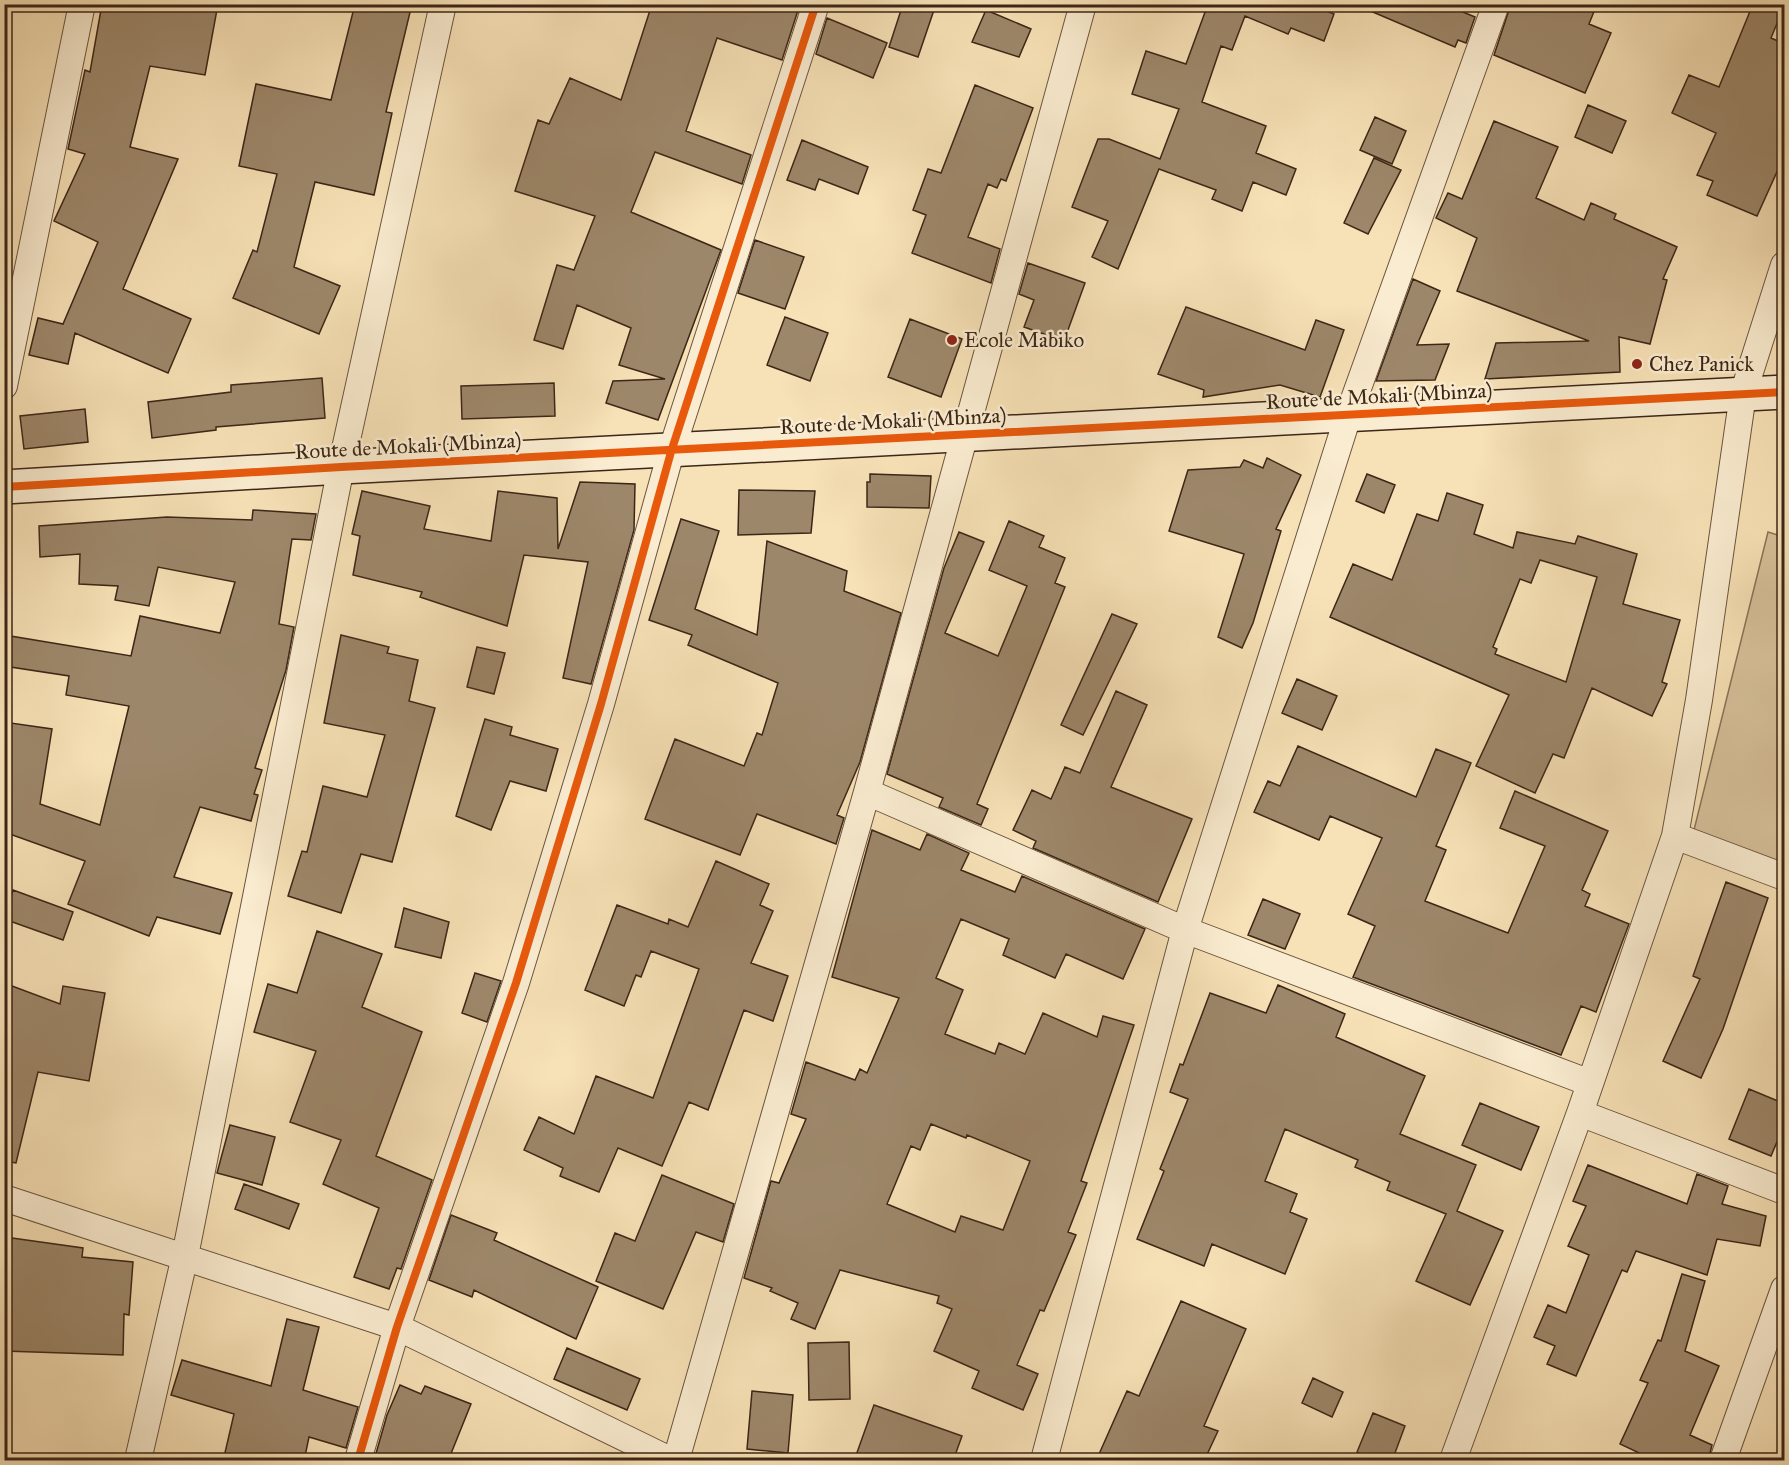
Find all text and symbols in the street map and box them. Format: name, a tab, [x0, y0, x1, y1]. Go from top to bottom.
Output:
place label: Ecole Mabiko	[964, 327, 1084, 353]
marker: Ecole Mabiko	[945, 333, 959, 347]
place label: Chez Panick	[1649, 351, 1754, 377]
marker: Chez Panick	[1630, 357, 1644, 371]
street label: Route de Mokali (Mbinza)	[1265, 377, 1493, 415]
street label: Route de Mokali (Mbinza)	[779, 402, 1007, 440]
street label: Route de Mokali (Mbinza)	[294, 427, 522, 465]

